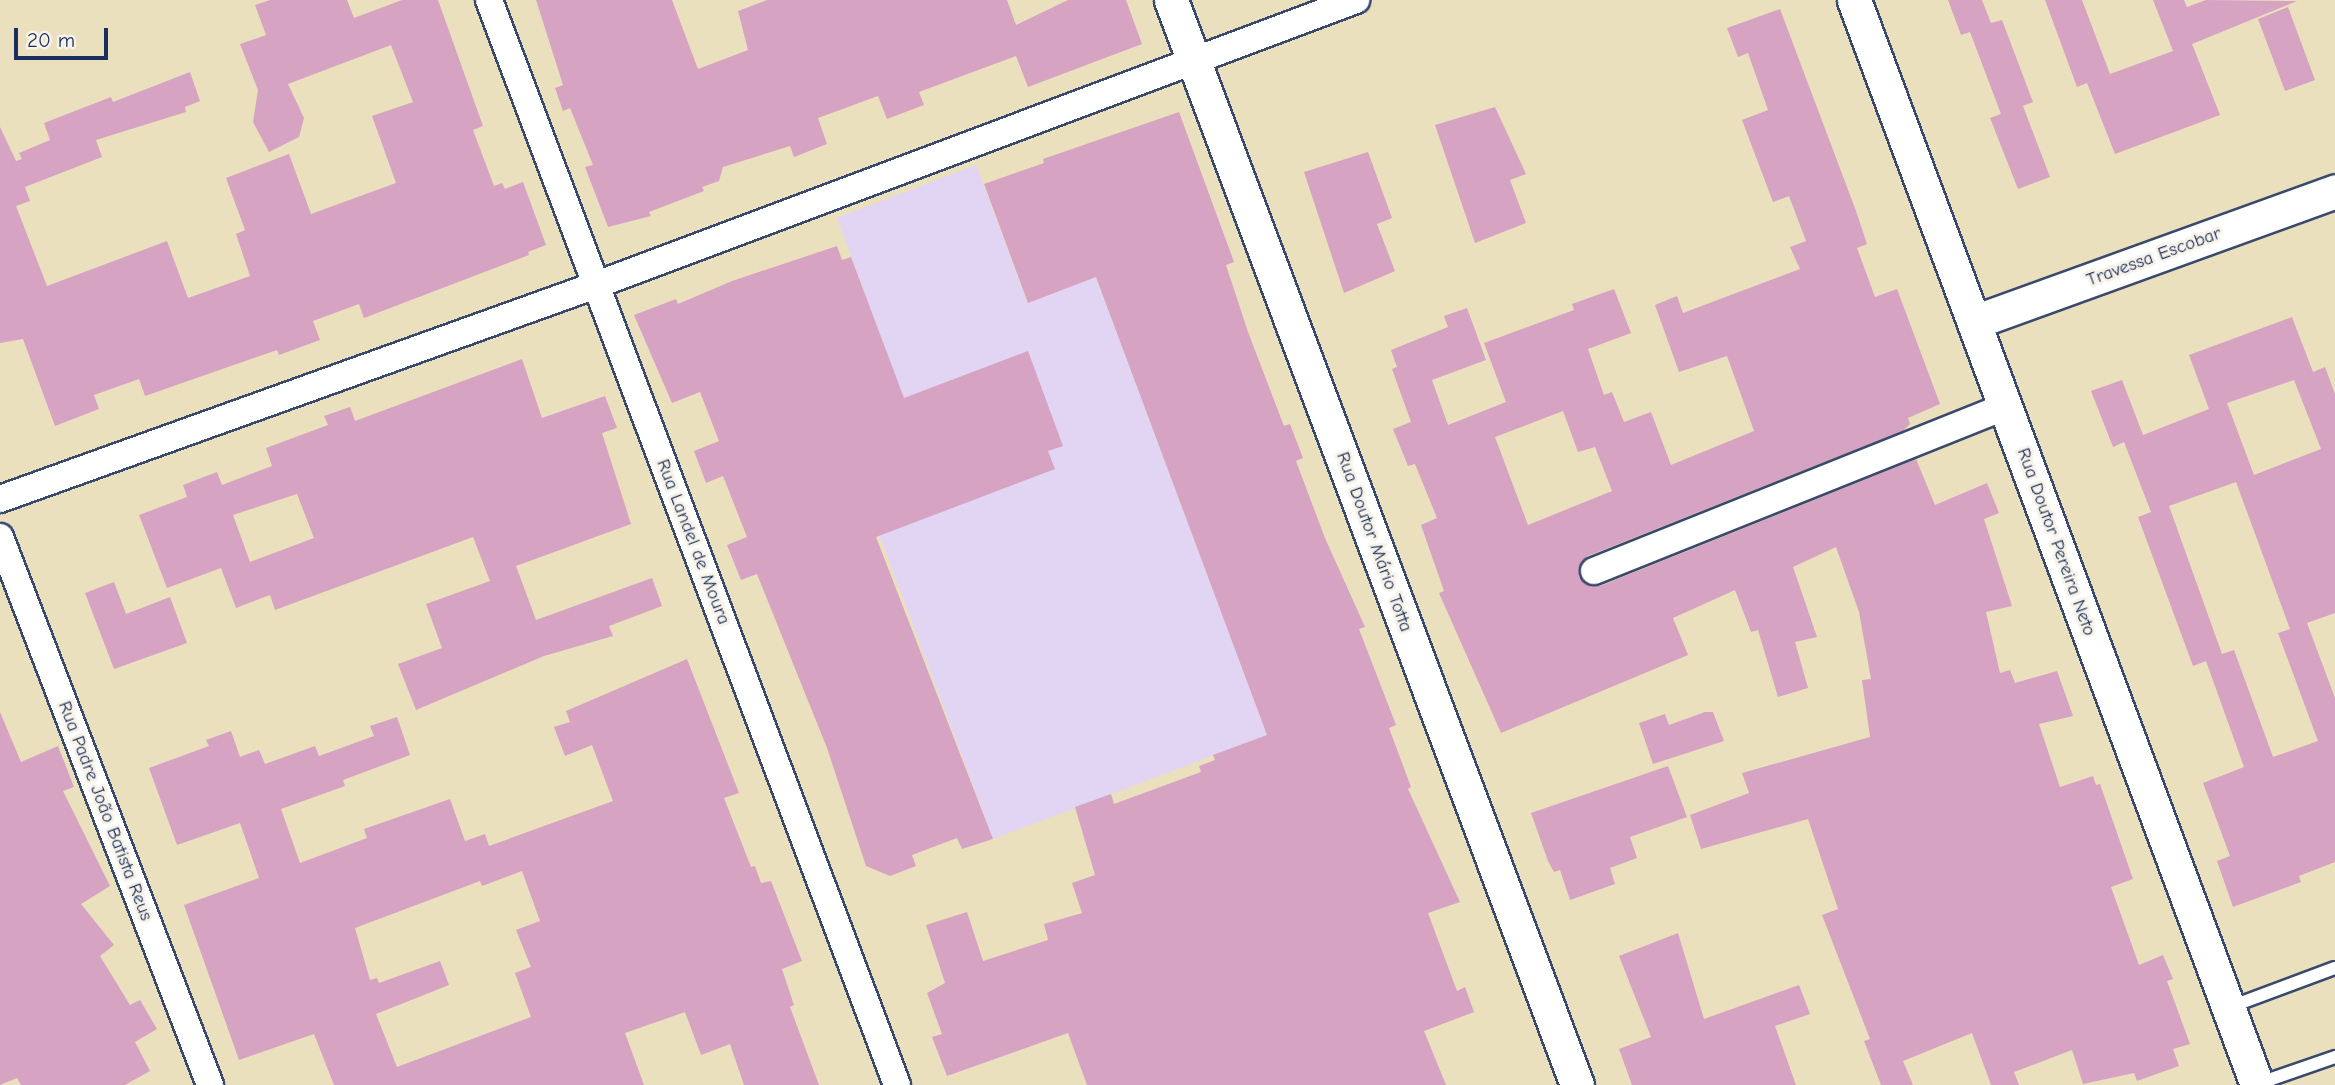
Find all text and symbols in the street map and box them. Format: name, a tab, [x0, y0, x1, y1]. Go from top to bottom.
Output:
scale bar	[18, 14, 112, 58]
text: 20 m	[27, 28, 75, 52]
street label: Travessa Escobar	[2083, 222, 2225, 292]
street label: Rua Doutor Pereira Neto	[2011, 445, 2101, 639]
street label: Rua Doutor Mário Totta	[1331, 449, 1417, 635]
street label: Rua Landel de Moura	[651, 456, 735, 628]
street label: Rua Padre João Batista Reus	[53, 698, 157, 924]

